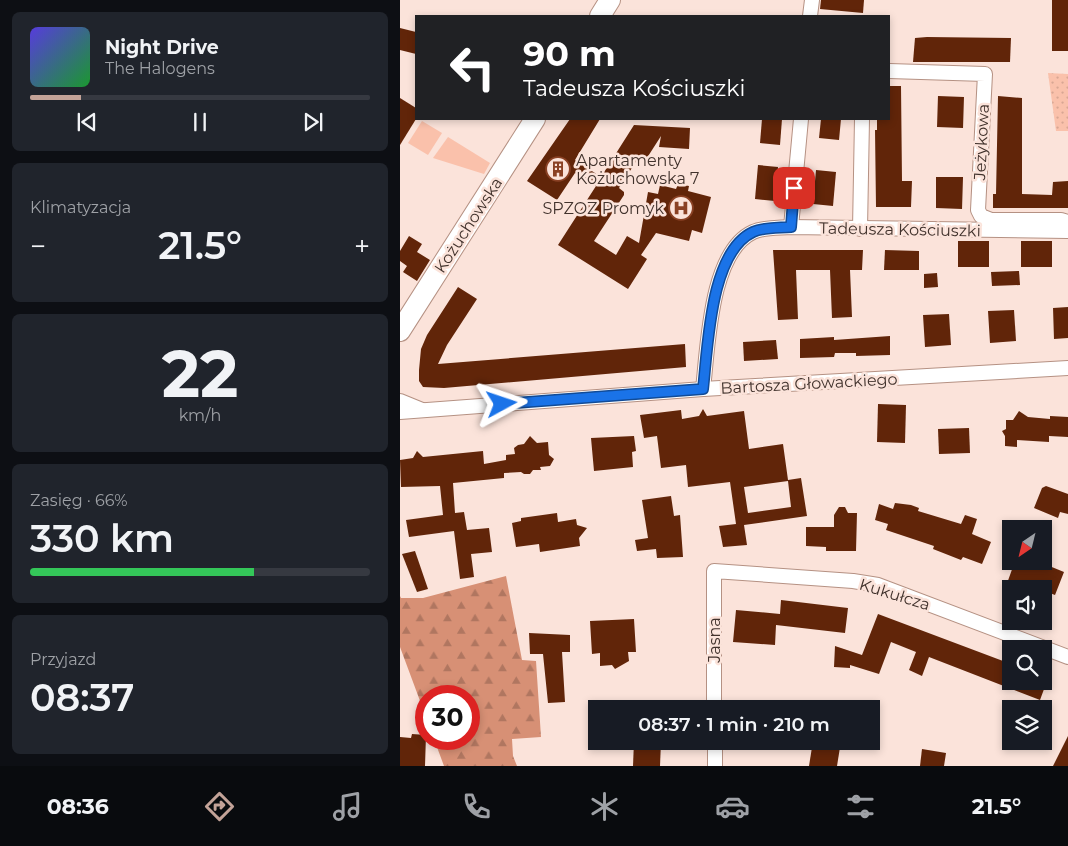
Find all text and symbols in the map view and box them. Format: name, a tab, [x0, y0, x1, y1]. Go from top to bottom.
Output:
text: 90 m	[523, 32, 616, 75]
icon: left	[440, 35, 505, 100]
text: Night Drive	[105, 36, 219, 59]
text: The Halogens	[105, 59, 215, 78]
text: Tadeusza Kościuszki	[523, 75, 745, 102]
street label: Jeżykowa	[970, 103, 993, 182]
icon: previous	[73, 108, 101, 136]
icon: pause	[186, 108, 214, 136]
icon: next	[299, 108, 327, 136]
place label: Apartamenty Kożuchowska 7	[576, 151, 700, 188]
building icon: Apartamenty Kożuchowska 7	[545, 156, 571, 182]
pin	[773, 167, 815, 209]
street label: Kożuchowska	[431, 174, 506, 277]
icon: arrive	[780, 174, 808, 202]
hospital icon: SPZOZ Promyk	[668, 195, 694, 221]
text: Klimatyzacja	[30, 198, 131, 217]
place label: SPZOZ Promyk	[543, 199, 664, 218]
street label: Tadeusza Kościuszki	[819, 219, 981, 240]
text: 21.5°	[158, 222, 242, 269]
text: −	[30, 229, 46, 263]
text: +	[354, 229, 370, 263]
text: 22	[162, 334, 238, 413]
street label: Bartosza Głowackiego	[720, 369, 898, 398]
position arrow	[475, 377, 527, 429]
text: km/h	[179, 406, 221, 425]
text: Zasięg · 66%	[30, 491, 127, 510]
text: 330 km	[30, 515, 174, 562]
north arrow	[1002, 520, 1052, 570]
map controls	[1002, 520, 1052, 750]
street label: Kukułcza	[857, 575, 933, 614]
button: sound	[1002, 580, 1052, 630]
street label: Jasna	[705, 617, 724, 664]
button: search	[1002, 640, 1052, 690]
text: Przyjazd	[30, 650, 96, 669]
text: 08:37	[30, 674, 134, 721]
speed limit sign: 30	[415, 685, 480, 750]
button: layers	[1002, 700, 1052, 750]
text: 08:37 · 1 min · 210 m	[638, 713, 830, 736]
icon: directions	[202, 789, 237, 824]
icon: music	[330, 789, 365, 824]
icon: phone	[459, 789, 494, 824]
icon: climate	[587, 789, 622, 824]
icon: car	[715, 789, 750, 824]
icon: filters	[843, 789, 878, 824]
text: 08:36	[47, 793, 109, 820]
text: 21.5°	[972, 793, 1021, 820]

